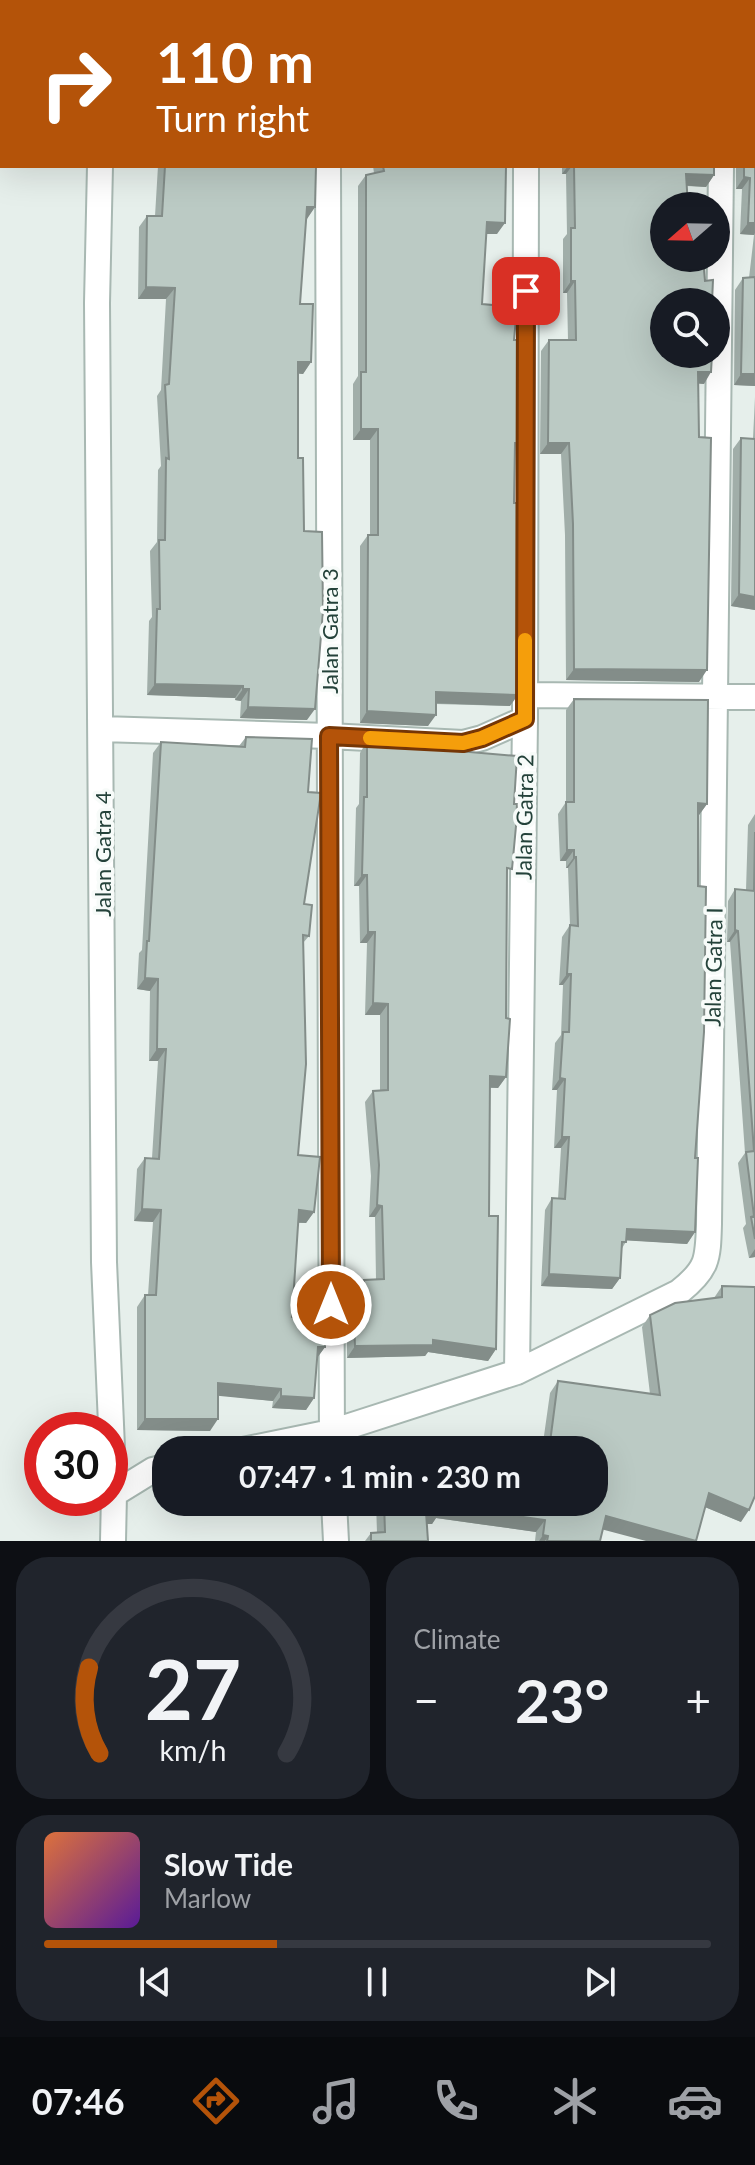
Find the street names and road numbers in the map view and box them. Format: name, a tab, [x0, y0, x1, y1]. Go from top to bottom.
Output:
street label: Jalan Gatra 3	[316, 568, 343, 694]
street label: Jalan Gatra 2	[509, 754, 539, 880]
street label: Jalan Gatra 4	[89, 791, 116, 917]
street label: Jalan Gatra I	[698, 907, 728, 1027]

